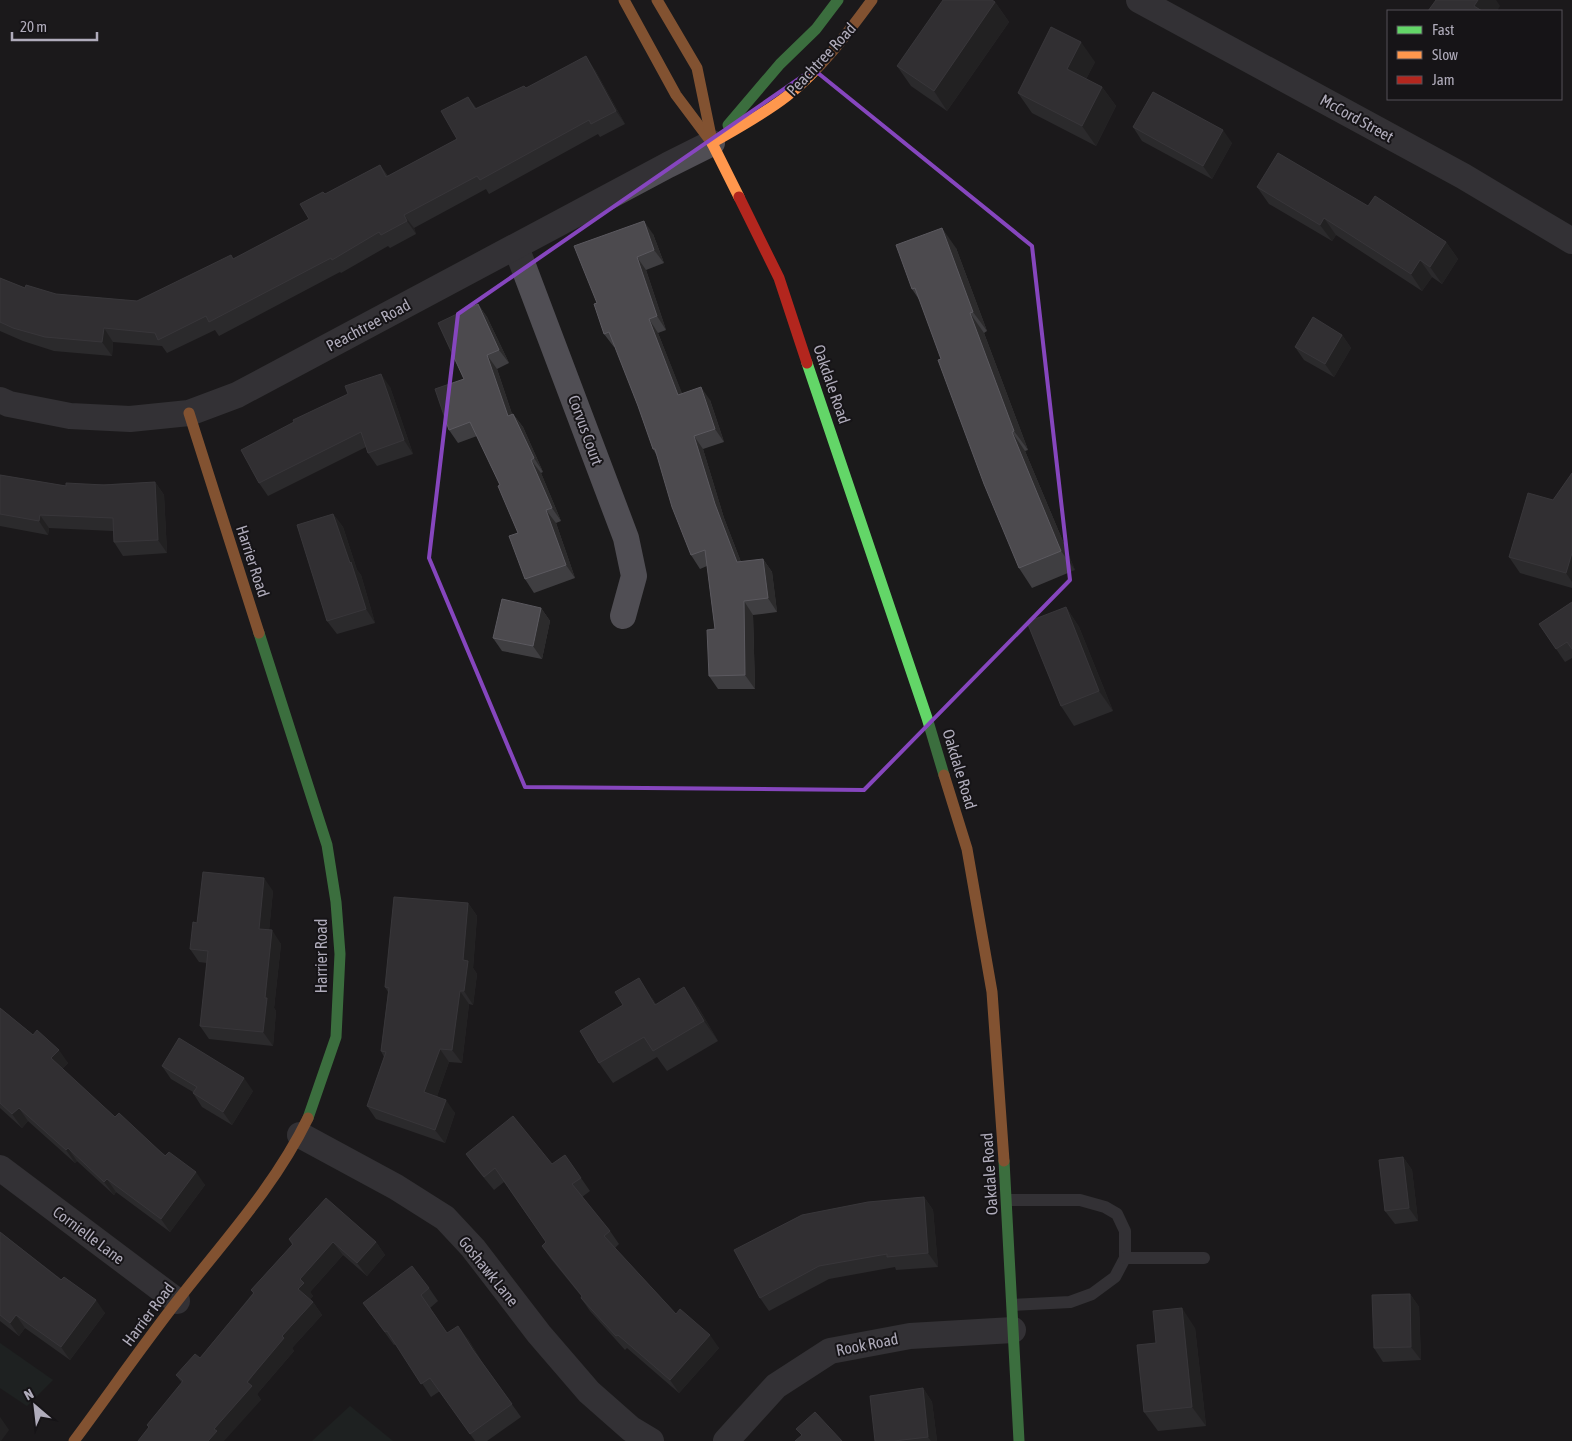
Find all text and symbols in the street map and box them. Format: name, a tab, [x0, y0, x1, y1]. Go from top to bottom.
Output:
scale bar	[12, 10, 98, 42]
legend	[1387, 10, 1562, 100]
text: 20 m	[20, 18, 47, 35]
street label: Peachtree Road	[783, 19, 859, 99]
text: Fast	[1432, 21, 1454, 38]
text: Slow	[1432, 46, 1458, 63]
text: Jam	[1432, 71, 1455, 88]
street label: McCord Street	[1317, 91, 1397, 146]
street label: Peachtree Road	[323, 295, 413, 355]
street label: Oakdale Road	[810, 342, 854, 426]
street label: Corvus Court	[565, 393, 607, 468]
street label: Harrier Road	[233, 523, 273, 599]
street label: Oakdale Road	[939, 727, 981, 811]
street label: Harrier Road	[312, 919, 330, 993]
street label: Oakdale Road	[977, 1132, 1001, 1216]
street label: Cornielle Lane	[50, 1202, 128, 1268]
street label: Goshawk Lane	[455, 1233, 523, 1309]
street label: Harrier Road	[118, 1279, 178, 1349]
street label: Rook Road	[834, 1329, 900, 1359]
north arrow	[10, 1381, 60, 1431]
text: N	[21, 1386, 36, 1404]

